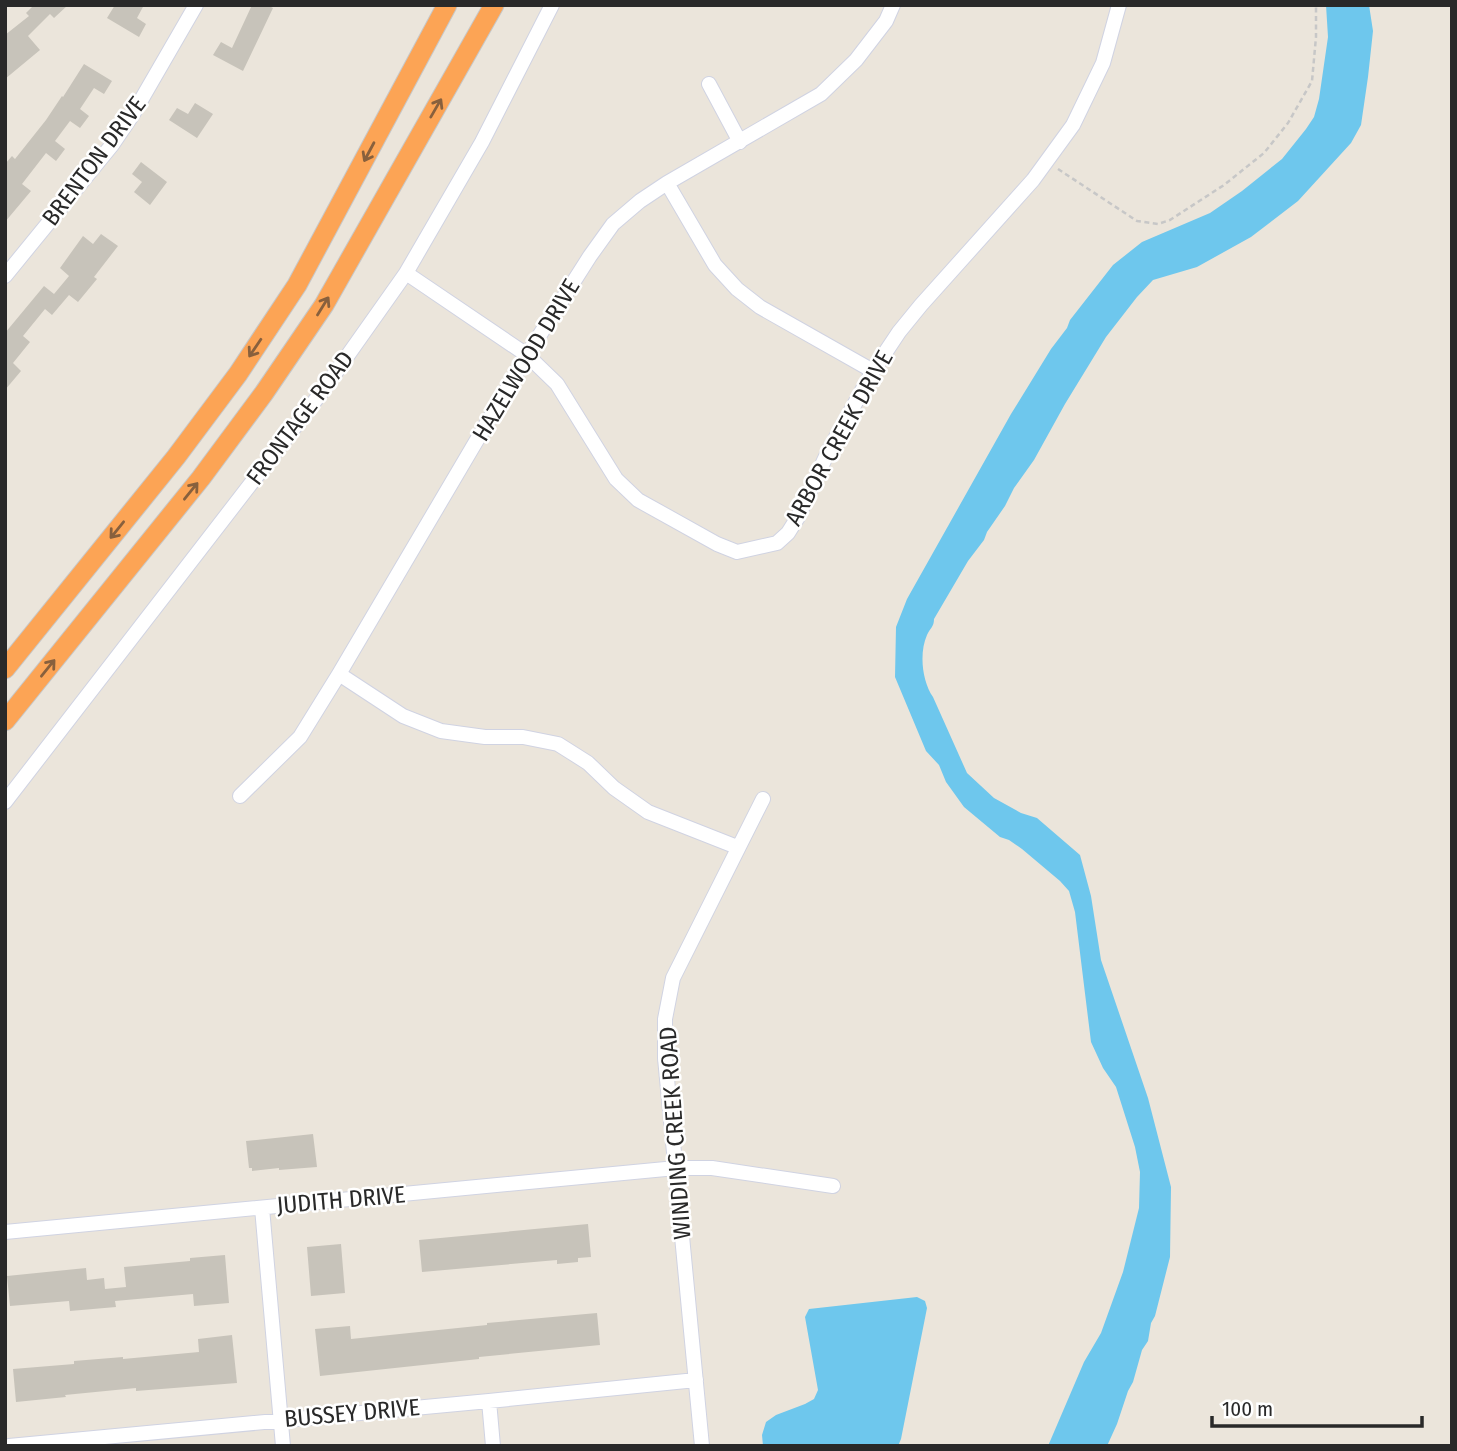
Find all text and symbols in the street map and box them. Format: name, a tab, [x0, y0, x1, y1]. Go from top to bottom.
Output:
street label: BRENTON DRIVE	[36, 91, 152, 231]
one-way arrow	[429, 99, 443, 119]
one-way arrow	[362, 141, 375, 162]
street label: HAZELWOOD DRIVE	[467, 274, 585, 446]
one-way arrow	[316, 297, 331, 316]
one-way arrow	[248, 338, 262, 358]
street label: FRONTAGE ROAD	[241, 346, 359, 490]
street label: ARBOR CREEK DRIVE	[779, 346, 899, 530]
one-way arrow	[183, 482, 198, 500]
one-way arrow	[110, 520, 125, 538]
one-way arrow	[40, 660, 56, 678]
street label: WINDING CREEK ROAD	[654, 1026, 696, 1240]
street label: JUDITH DRIVE	[276, 1180, 406, 1220]
scale bar	[1212, 1384, 1422, 1428]
street label: BUSSEY DRIVE	[283, 1393, 421, 1433]
text: 100 m	[1222, 1396, 1273, 1422]

